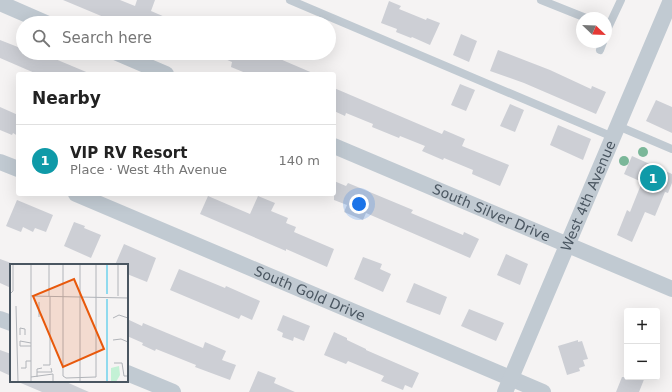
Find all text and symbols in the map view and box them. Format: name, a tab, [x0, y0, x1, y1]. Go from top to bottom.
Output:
north arrow	[576, 12, 612, 48]
search box	[16, 16, 336, 60]
icon: search	[30, 27, 52, 49]
text: Search here	[62, 29, 152, 47]
text: Nearby	[32, 88, 101, 108]
street label: West 4th Avenue	[558, 138, 619, 254]
text: VIP RV Resort	[70, 144, 187, 162]
text: 1	[40, 153, 50, 168]
text: 140 m	[278, 153, 320, 168]
text: Place · West 4th Avenue	[70, 162, 227, 177]
pin: 1	[640, 163, 666, 193]
street label: South Silver Drive	[430, 181, 553, 245]
your location	[349, 194, 369, 214]
street label: South Gold Drive	[252, 263, 368, 324]
inset map	[10, 264, 128, 382]
map controls	[624, 308, 660, 380]
button: +	[624, 308, 660, 344]
button: −	[624, 344, 660, 380]

